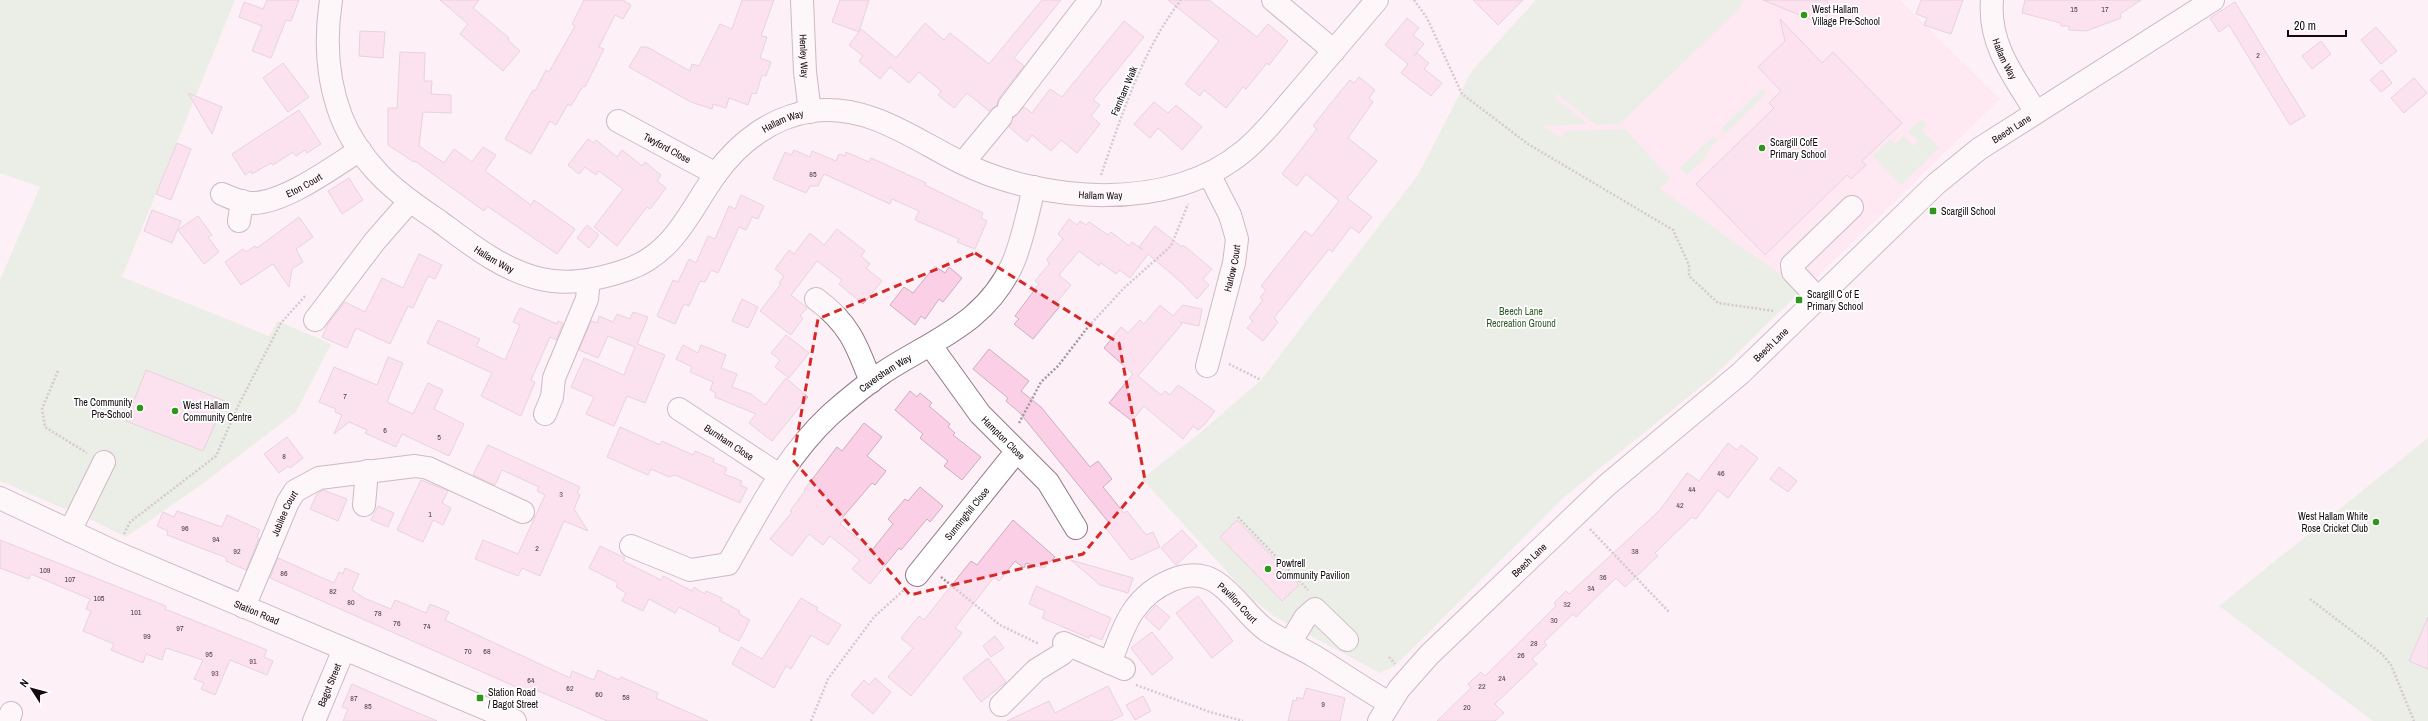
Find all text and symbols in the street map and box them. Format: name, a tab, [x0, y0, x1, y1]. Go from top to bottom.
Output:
place label: West Hallam Village Pre-School	[1812, 3, 1880, 28]
house number: 15	[2070, 4, 2078, 14]
house number: 17	[2101, 4, 2109, 14]
marker: West Hallam Village Pre-School	[1799, 10, 1809, 20]
scale bar	[2288, 12, 2346, 38]
text: 20 m	[2294, 18, 2316, 34]
street label: Henley Way	[797, 34, 812, 80]
street label: Hallam Way	[1990, 37, 2021, 82]
house number: 2	[2256, 50, 2260, 60]
street label: Farnham Walk	[1108, 63, 1141, 118]
street label: Hallam Way	[759, 106, 805, 135]
street label: Beech Lane	[1989, 111, 2034, 146]
street label: Twyford Close	[641, 130, 694, 166]
place label: Scargill CofE Primary School	[1770, 136, 1826, 161]
marker: Scargill CofE Primary School	[1757, 143, 1767, 153]
street label: Eton Court	[284, 169, 325, 200]
house number: 85	[809, 169, 817, 179]
street label: Hallam Way	[1078, 188, 1124, 202]
place label: Scargill School	[1941, 205, 1996, 218]
marker: Scargill School	[1928, 206, 1938, 216]
street label: Hallam Way	[472, 242, 517, 276]
street label: Harlow Court	[1220, 243, 1243, 293]
place label: Scargill C of E Primary School	[1807, 288, 1863, 313]
marker: Scargill C of E Primary School	[1794, 295, 1804, 305]
park label: Beech Lane Recreation Ground	[1486, 305, 1556, 330]
street label: Beech Lane	[1750, 324, 1791, 364]
street label: Caversham Way	[856, 350, 914, 395]
house number: 7	[343, 391, 347, 401]
place label: The Community Pre-School	[74, 396, 133, 421]
place label: West Hallam Community Centre	[183, 399, 252, 424]
marker: The Community Pre-School	[135, 403, 145, 413]
marker: West Hallam Community Centre	[170, 406, 180, 416]
street label: Hampton Close	[979, 413, 1028, 462]
street label: Burnham Close	[702, 421, 757, 463]
house number: 6	[383, 425, 387, 435]
house number: 5	[437, 432, 441, 442]
house number: 8	[282, 451, 286, 461]
house number: 46	[1717, 468, 1725, 478]
street label: Sunninghill Close	[941, 484, 992, 543]
house number: 44	[1688, 484, 1696, 494]
street label: Jubilee Court	[268, 487, 301, 538]
house number: 3	[559, 489, 563, 499]
house number: 42	[1676, 500, 1684, 510]
house number: 1	[428, 509, 432, 519]
place label: West Hallam White Rose Cricket Club	[2298, 510, 2368, 535]
marker: West Hallam White Rose Cricket Club	[2371, 517, 2381, 527]
house number: 96	[181, 523, 189, 533]
house number: 94	[212, 534, 220, 544]
street label: Beech Lane	[1508, 540, 1549, 580]
house number: 2	[535, 543, 539, 553]
house number: 92	[233, 546, 241, 556]
house number: 38	[1631, 546, 1639, 556]
place label: Powtrell Community Pavilion	[1276, 557, 1350, 582]
marker: Powtrell Community Pavilion	[1263, 564, 1273, 574]
house number: 109	[40, 565, 51, 575]
house number: 86	[280, 568, 288, 578]
house number: 36	[1599, 572, 1607, 582]
house number: 107	[65, 574, 76, 584]
street label: Pavilion Court	[1215, 579, 1261, 626]
house number: 34	[1587, 583, 1595, 593]
house number: 82	[329, 586, 337, 596]
house number: 105	[94, 593, 105, 603]
street label: Station Road	[232, 597, 281, 627]
house number: 80	[347, 597, 355, 607]
house number: 32	[1563, 599, 1571, 609]
house number: 101	[131, 607, 142, 617]
house number: 78	[374, 608, 382, 618]
house number: 30	[1550, 615, 1558, 625]
house number: 76	[393, 618, 401, 628]
house number: 74	[423, 621, 431, 631]
house number: 97	[176, 623, 184, 633]
house number: 99	[143, 631, 151, 641]
house number: 28	[1530, 638, 1538, 648]
house number: 70	[464, 646, 472, 656]
house number: 68	[483, 646, 491, 656]
house number: 95	[205, 649, 213, 659]
house number: 26	[1517, 650, 1525, 660]
house number: 91	[249, 656, 257, 666]
street label: Bagot Street	[314, 661, 344, 709]
house number: 93	[211, 668, 219, 678]
north arrow	[12, 669, 52, 709]
house number: 24	[1498, 673, 1506, 683]
house number: 64	[527, 675, 535, 685]
text: N	[16, 676, 31, 690]
house number: 22	[1478, 681, 1486, 691]
house number: 62	[566, 683, 574, 693]
place label: Station Road / Bagot Street	[488, 686, 539, 711]
house number: 60	[595, 689, 603, 699]
house number: 58	[622, 692, 630, 702]
house number: 87	[350, 693, 358, 703]
marker: Station Road / Bagot Street	[475, 693, 485, 703]
house number: 9	[1321, 699, 1325, 709]
house number: 85	[364, 701, 372, 711]
house number: 20	[1463, 702, 1471, 712]

